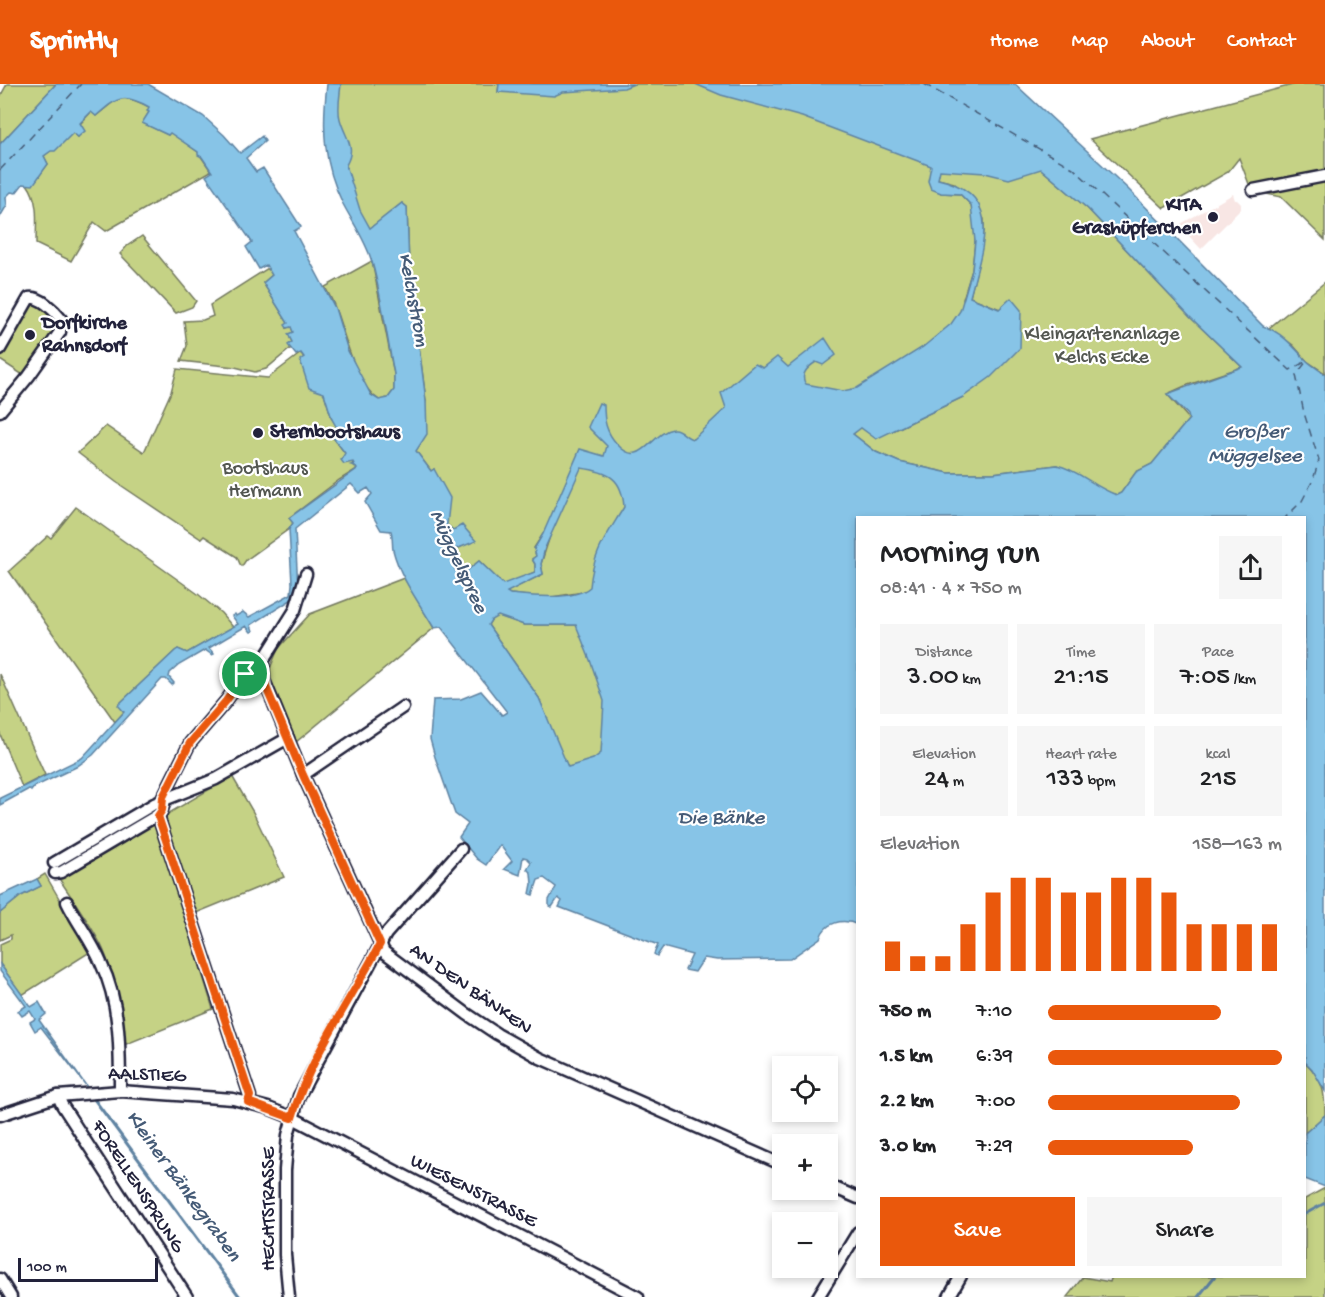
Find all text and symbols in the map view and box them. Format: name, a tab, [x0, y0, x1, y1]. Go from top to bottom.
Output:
text: Sprintly	[30, 26, 117, 59]
text: Home	[990, 30, 1038, 55]
text: Map	[1071, 30, 1108, 55]
text: About	[1141, 30, 1194, 55]
text: Contact	[1227, 30, 1295, 55]
place label: KITA Grashüpferchen	[1072, 195, 1203, 241]
marker: KITA Grashüpferchen	[1206, 210, 1220, 224]
water label: Kelchstrom	[391, 251, 433, 349]
place label: Dorfkirche Rahnsdorf	[40, 313, 128, 359]
park label: Kleingartenanlage Kelchs Ecke	[1025, 324, 1180, 370]
marker: Dorfkirche Rahnsdorf	[23, 328, 37, 342]
water label: Großer Müggelsee	[1208, 421, 1303, 470]
place label: Sternbootshaus	[270, 422, 401, 445]
marker: Sternbootshaus	[251, 426, 265, 440]
park label: Bootshaus Hermann	[221, 458, 308, 504]
water label: Müggelspree	[422, 506, 492, 619]
text: Morning run	[880, 536, 1040, 574]
button: share	[1219, 536, 1282, 599]
text: 08:41 · 4 × 750 m	[880, 578, 1022, 601]
text: Distance	[916, 644, 972, 663]
text: Time	[1066, 644, 1096, 663]
text: Pace	[1202, 644, 1234, 663]
pin	[219, 648, 270, 699]
icon: arrive	[228, 657, 261, 690]
text: 3.00	[907, 663, 958, 694]
text: 21:15	[1053, 663, 1109, 694]
text: 7:05	[1180, 663, 1230, 694]
text: km	[958, 671, 981, 690]
text: /km	[1230, 671, 1256, 690]
text: Elevation	[912, 746, 976, 765]
text: Heart rate	[1045, 746, 1117, 765]
text: kcal	[1206, 746, 1230, 765]
text: 24	[924, 765, 949, 796]
text: 133	[1047, 765, 1084, 796]
text: 215	[1200, 765, 1236, 796]
text: m	[949, 773, 964, 792]
text: bpm	[1084, 773, 1115, 792]
water label: Die Bänke	[678, 807, 765, 832]
text: Elevation	[880, 834, 960, 857]
text: 158–163 m	[1193, 834, 1282, 857]
street label: AN DEN BÄNKEN	[404, 939, 536, 1041]
text: 750 m	[880, 1001, 931, 1024]
text: 7:10	[976, 1001, 1012, 1024]
text: 1.5 km	[880, 1046, 933, 1069]
text: 6:39	[976, 1046, 1013, 1069]
map controls	[772, 1056, 838, 1278]
button: locate	[772, 1056, 838, 1122]
street label: AALSTIEG	[108, 1063, 188, 1089]
text: 2.2 km	[880, 1091, 934, 1114]
text: 7:00	[976, 1091, 1015, 1114]
water label: Kleiner Bänkegraben	[119, 1107, 246, 1268]
street label: FORELLENSPRUNG	[85, 1116, 189, 1259]
button: +	[772, 1134, 838, 1200]
text: 3.0 km	[880, 1136, 936, 1159]
text: 7:29	[976, 1136, 1013, 1159]
street label: HECHTSTRASSE	[259, 1145, 282, 1271]
street label: WIESENSTRASSE	[406, 1150, 542, 1235]
button: Save	[880, 1197, 1075, 1266]
button: Share	[1087, 1197, 1282, 1266]
button: −	[772, 1212, 838, 1278]
scale bar	[18, 1255, 158, 1282]
text: 100 m	[27, 1259, 67, 1278]

